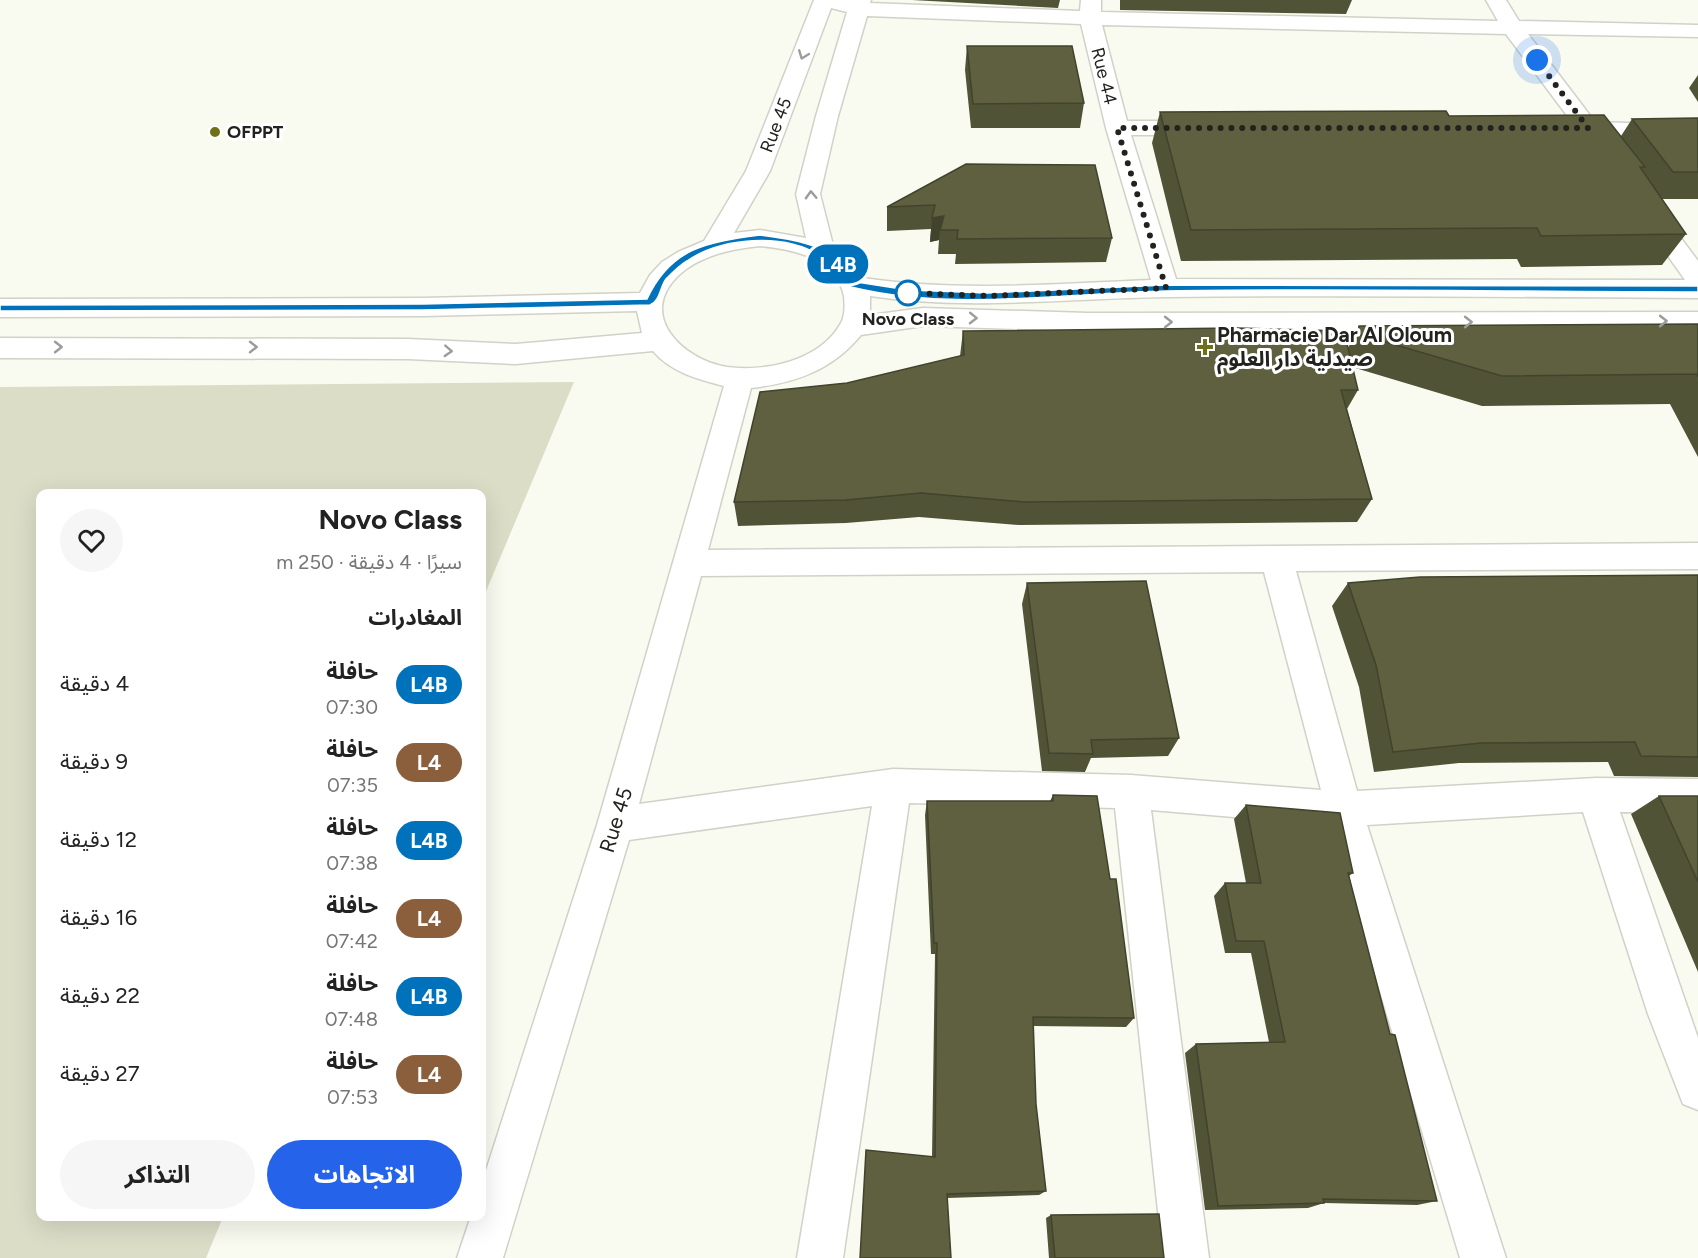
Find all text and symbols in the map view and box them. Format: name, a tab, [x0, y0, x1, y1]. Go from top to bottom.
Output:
street label: Rue 44	[1086, 45, 1122, 107]
your location	[1522, 45, 1552, 75]
one-way arrow	[798, 48, 810, 59]
street label: Rue 45	[755, 94, 797, 156]
place label: OFPPT	[227, 121, 284, 143]
marker: OFPPT	[208, 125, 222, 139]
one-way arrow	[804, 191, 817, 200]
line badge: L4B	[804, 244, 872, 284]
text: L4B	[819, 252, 857, 277]
marker: Novo Class	[895, 280, 921, 306]
place label: Novo Class	[862, 308, 955, 330]
one-way arrow	[968, 312, 977, 325]
one-way arrow	[1658, 315, 1667, 327]
one-way arrow	[1163, 316, 1172, 328]
one-way arrow	[1463, 316, 1472, 328]
place label: Pharmacie Dar Al Oloum صيدلية دار العلوم	[1217, 322, 1452, 375]
marker: Pharmacie Dar Al Oloum صيدلية دار العلوم	[1198, 340, 1212, 354]
one-way arrow	[54, 341, 63, 353]
one-way arrow	[249, 341, 258, 353]
one-way arrow	[444, 344, 453, 357]
text: Novo Class	[318, 502, 462, 536]
button: heart	[60, 509, 123, 572]
text: سيرًا · 4 دقيقة · 250 m	[276, 550, 462, 574]
text: المغادرات	[368, 604, 462, 631]
text: حافلة	[326, 658, 378, 685]
text: 4 دقيقة	[60, 670, 129, 697]
text: L4B	[410, 672, 448, 697]
text: 07:30	[326, 695, 378, 719]
text: حافلة	[326, 736, 378, 763]
text: 9 دقيقة	[60, 748, 128, 775]
text: L4	[417, 750, 441, 775]
text: 07:35	[327, 773, 378, 797]
street label: Rue 45	[594, 784, 637, 855]
text: حافلة	[326, 814, 378, 841]
text: 12 دقيقة	[60, 826, 137, 853]
text: L4B	[410, 828, 448, 853]
text: 07:38	[326, 851, 378, 875]
text: حافلة	[326, 892, 378, 919]
text: 16 دقيقة	[60, 904, 137, 931]
text: L4	[417, 906, 441, 931]
text: 07:42	[326, 929, 378, 953]
text: حافلة	[326, 970, 378, 997]
text: 22 دقيقة	[60, 982, 140, 1009]
text: L4B	[410, 984, 448, 1009]
text: 07:48	[325, 1007, 378, 1031]
text: حافلة	[326, 1048, 378, 1075]
text: 27 دقيقة	[60, 1060, 140, 1087]
text: L4	[417, 1062, 441, 1087]
text: 07:53	[327, 1085, 378, 1109]
button: التذاكر	[60, 1140, 255, 1209]
button: الاتجاهات	[267, 1140, 462, 1209]

